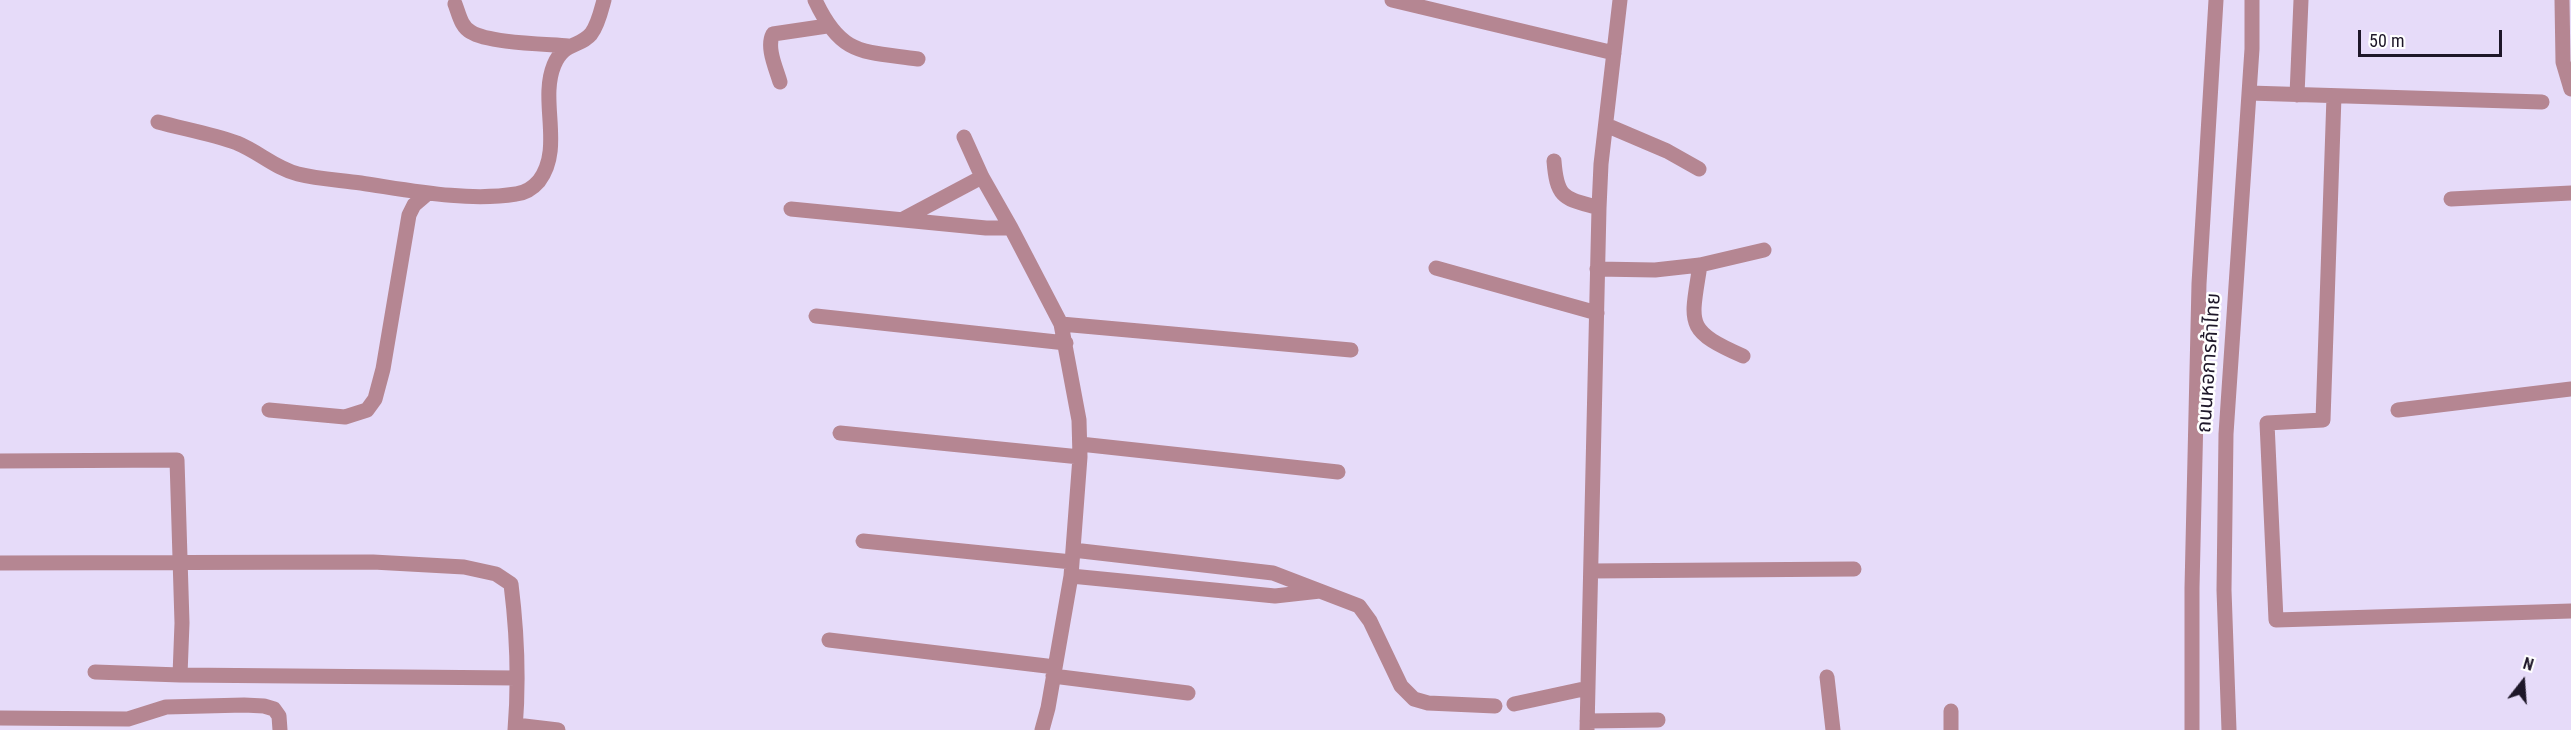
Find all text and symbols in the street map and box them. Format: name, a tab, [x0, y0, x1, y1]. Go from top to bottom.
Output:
scale bar	[2361, 18, 2505, 56]
text: 50 m	[2369, 30, 2404, 51]
street label: ถนนหอการค้าไทย	[2193, 292, 2227, 434]
north arrow	[2493, 652, 2553, 712]
text: N	[2521, 654, 2536, 675]

